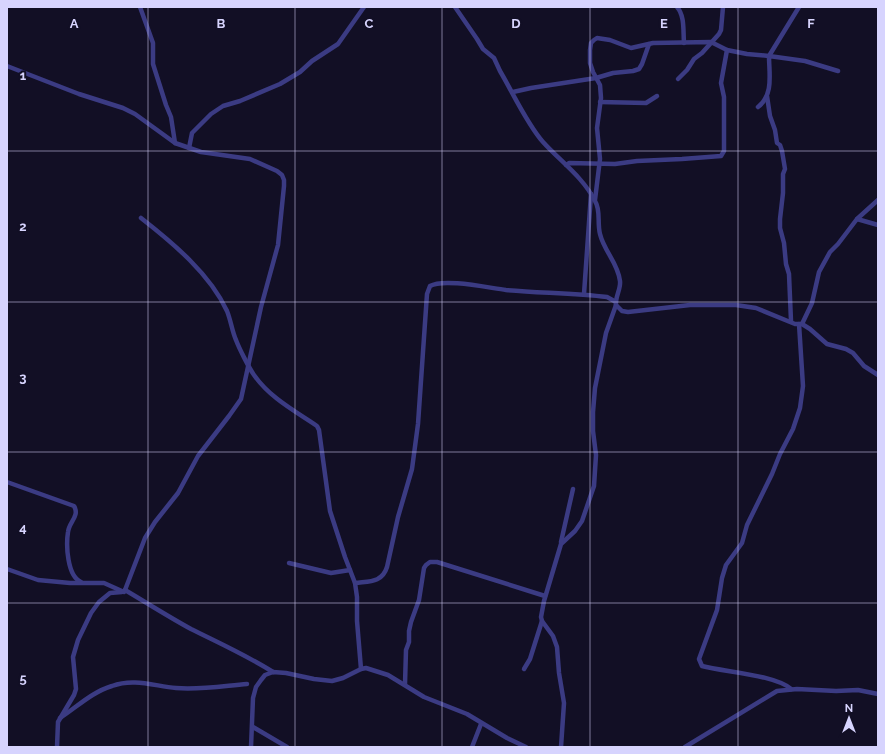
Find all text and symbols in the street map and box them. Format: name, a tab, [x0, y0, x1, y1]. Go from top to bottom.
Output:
text: A	[70, 16, 79, 31]
text: B	[217, 16, 226, 31]
text: C	[365, 16, 374, 31]
text: D	[511, 16, 521, 31]
text: E	[660, 16, 668, 31]
text: F	[807, 16, 815, 31]
text: 1	[20, 68, 27, 83]
text: 2	[19, 219, 27, 234]
text: 3	[19, 370, 27, 385]
text: 4	[19, 520, 27, 535]
text: 5	[19, 671, 27, 686]
north arrow	[829, 698, 869, 738]
text: N	[845, 702, 853, 715]

